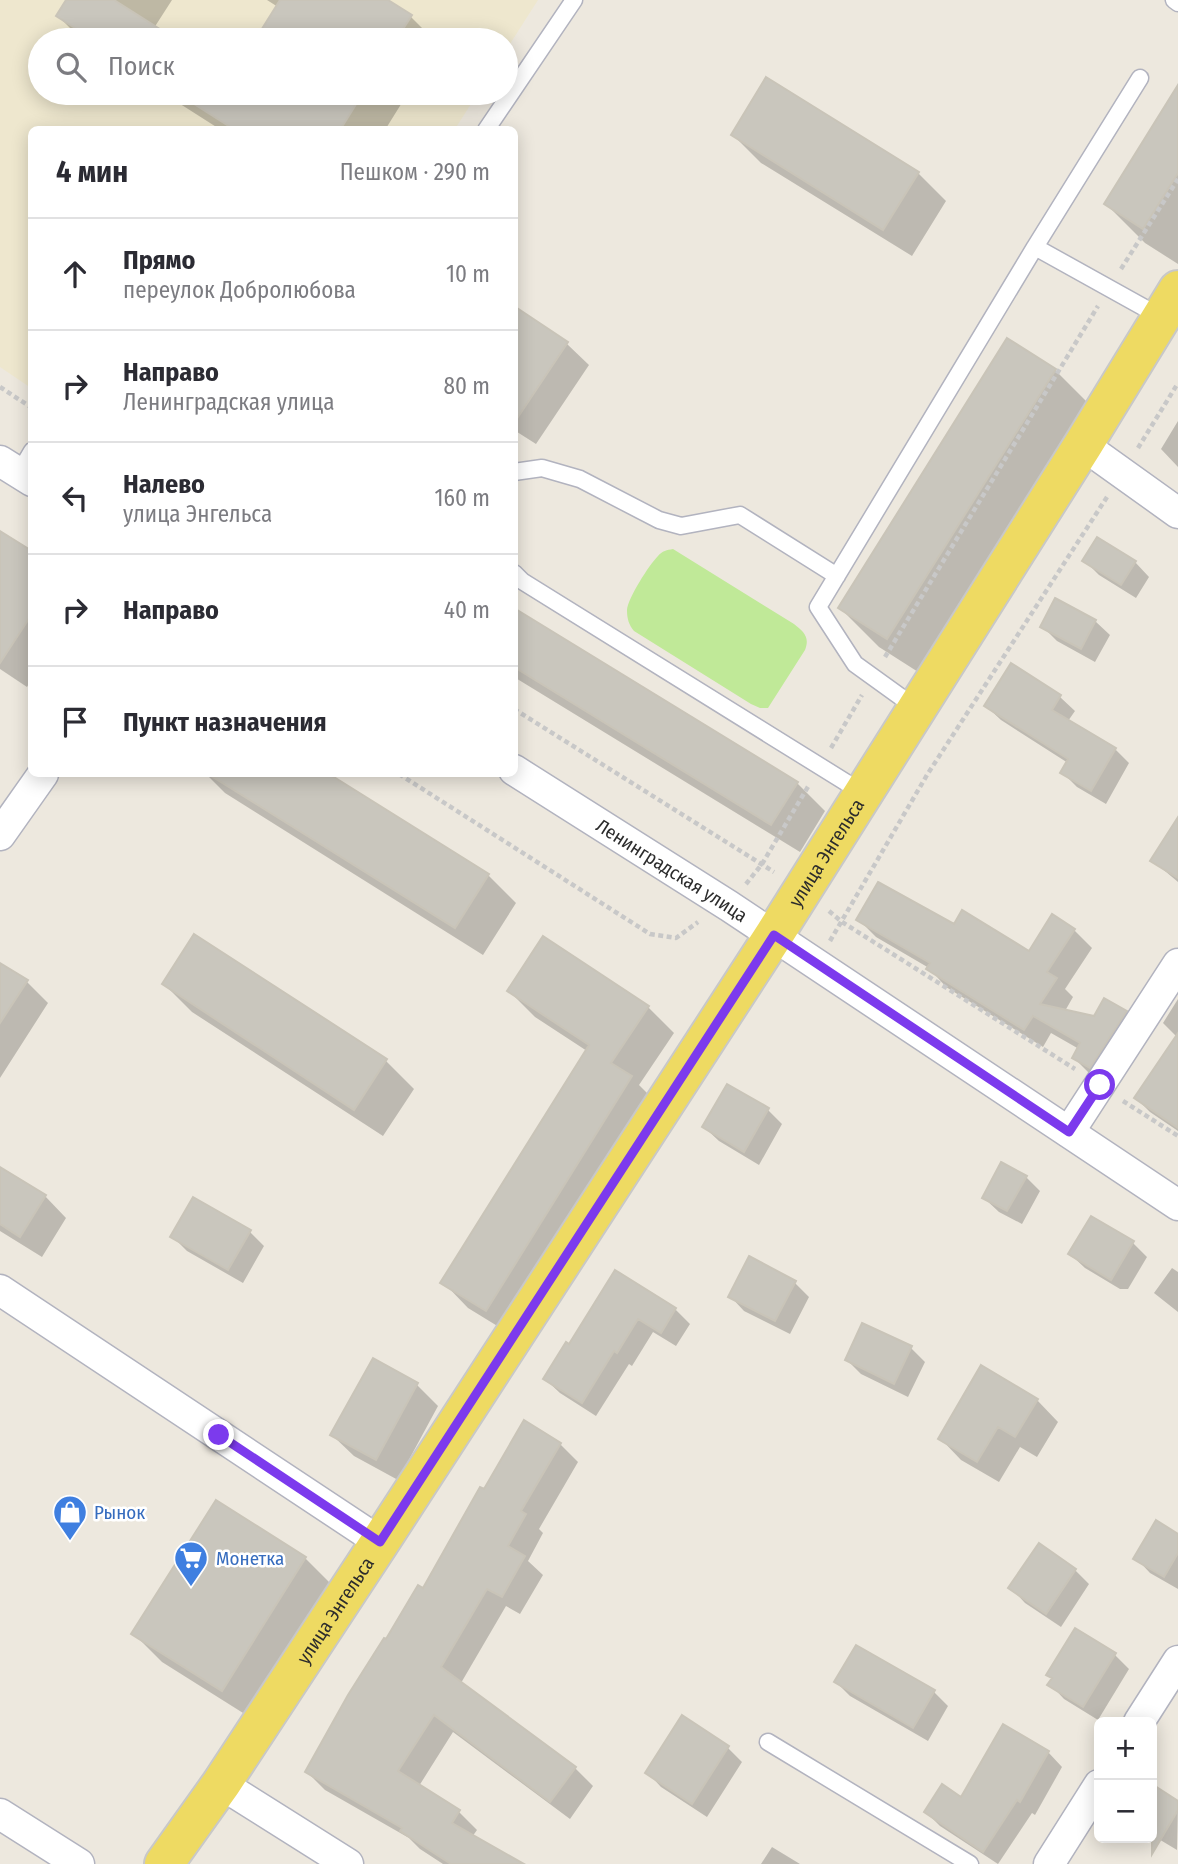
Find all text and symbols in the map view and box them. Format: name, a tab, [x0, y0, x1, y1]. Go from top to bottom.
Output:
search box	[28, 28, 518, 105]
icon: search	[52, 48, 90, 86]
text: Поиск	[108, 51, 175, 82]
text: 4 мин	[56, 154, 128, 190]
text: Пешком · 290 m	[340, 158, 490, 186]
text: Прямо	[123, 245, 195, 276]
icon: ahead	[56, 255, 94, 293]
text: 10 m	[446, 260, 490, 288]
text: переулок Добролюбова	[123, 276, 356, 304]
text: Направо	[123, 357, 219, 388]
icon: right	[56, 367, 94, 405]
text: 80 m	[443, 372, 490, 400]
text: Ленинградская улица	[123, 388, 335, 416]
text: Налево	[123, 469, 205, 500]
icon: left	[56, 479, 94, 517]
text: 160 m	[435, 484, 490, 512]
text: улица Энгельса	[123, 500, 272, 528]
icon: right	[56, 591, 94, 629]
text: Направо	[123, 595, 219, 626]
text: 40 m	[444, 596, 490, 624]
icon: arrive	[56, 703, 94, 741]
text: Пункт назначения	[123, 707, 327, 738]
street label: улица Энгельса	[784, 794, 869, 911]
street label: Ленинградская улица	[592, 814, 752, 927]
route start	[1084, 1069, 1115, 1100]
route end	[203, 1419, 234, 1450]
shop icon: Рынок	[51, 1493, 89, 1542]
place label: Рынок	[94, 1501, 145, 1524]
supermarket icon: Монетка	[172, 1539, 210, 1588]
place label: Монетка	[216, 1547, 284, 1570]
street label: улица Энгельса	[292, 1553, 379, 1669]
map controls	[1094, 1717, 1157, 1843]
button: +	[1094, 1717, 1157, 1780]
button: −	[1094, 1780, 1157, 1843]

